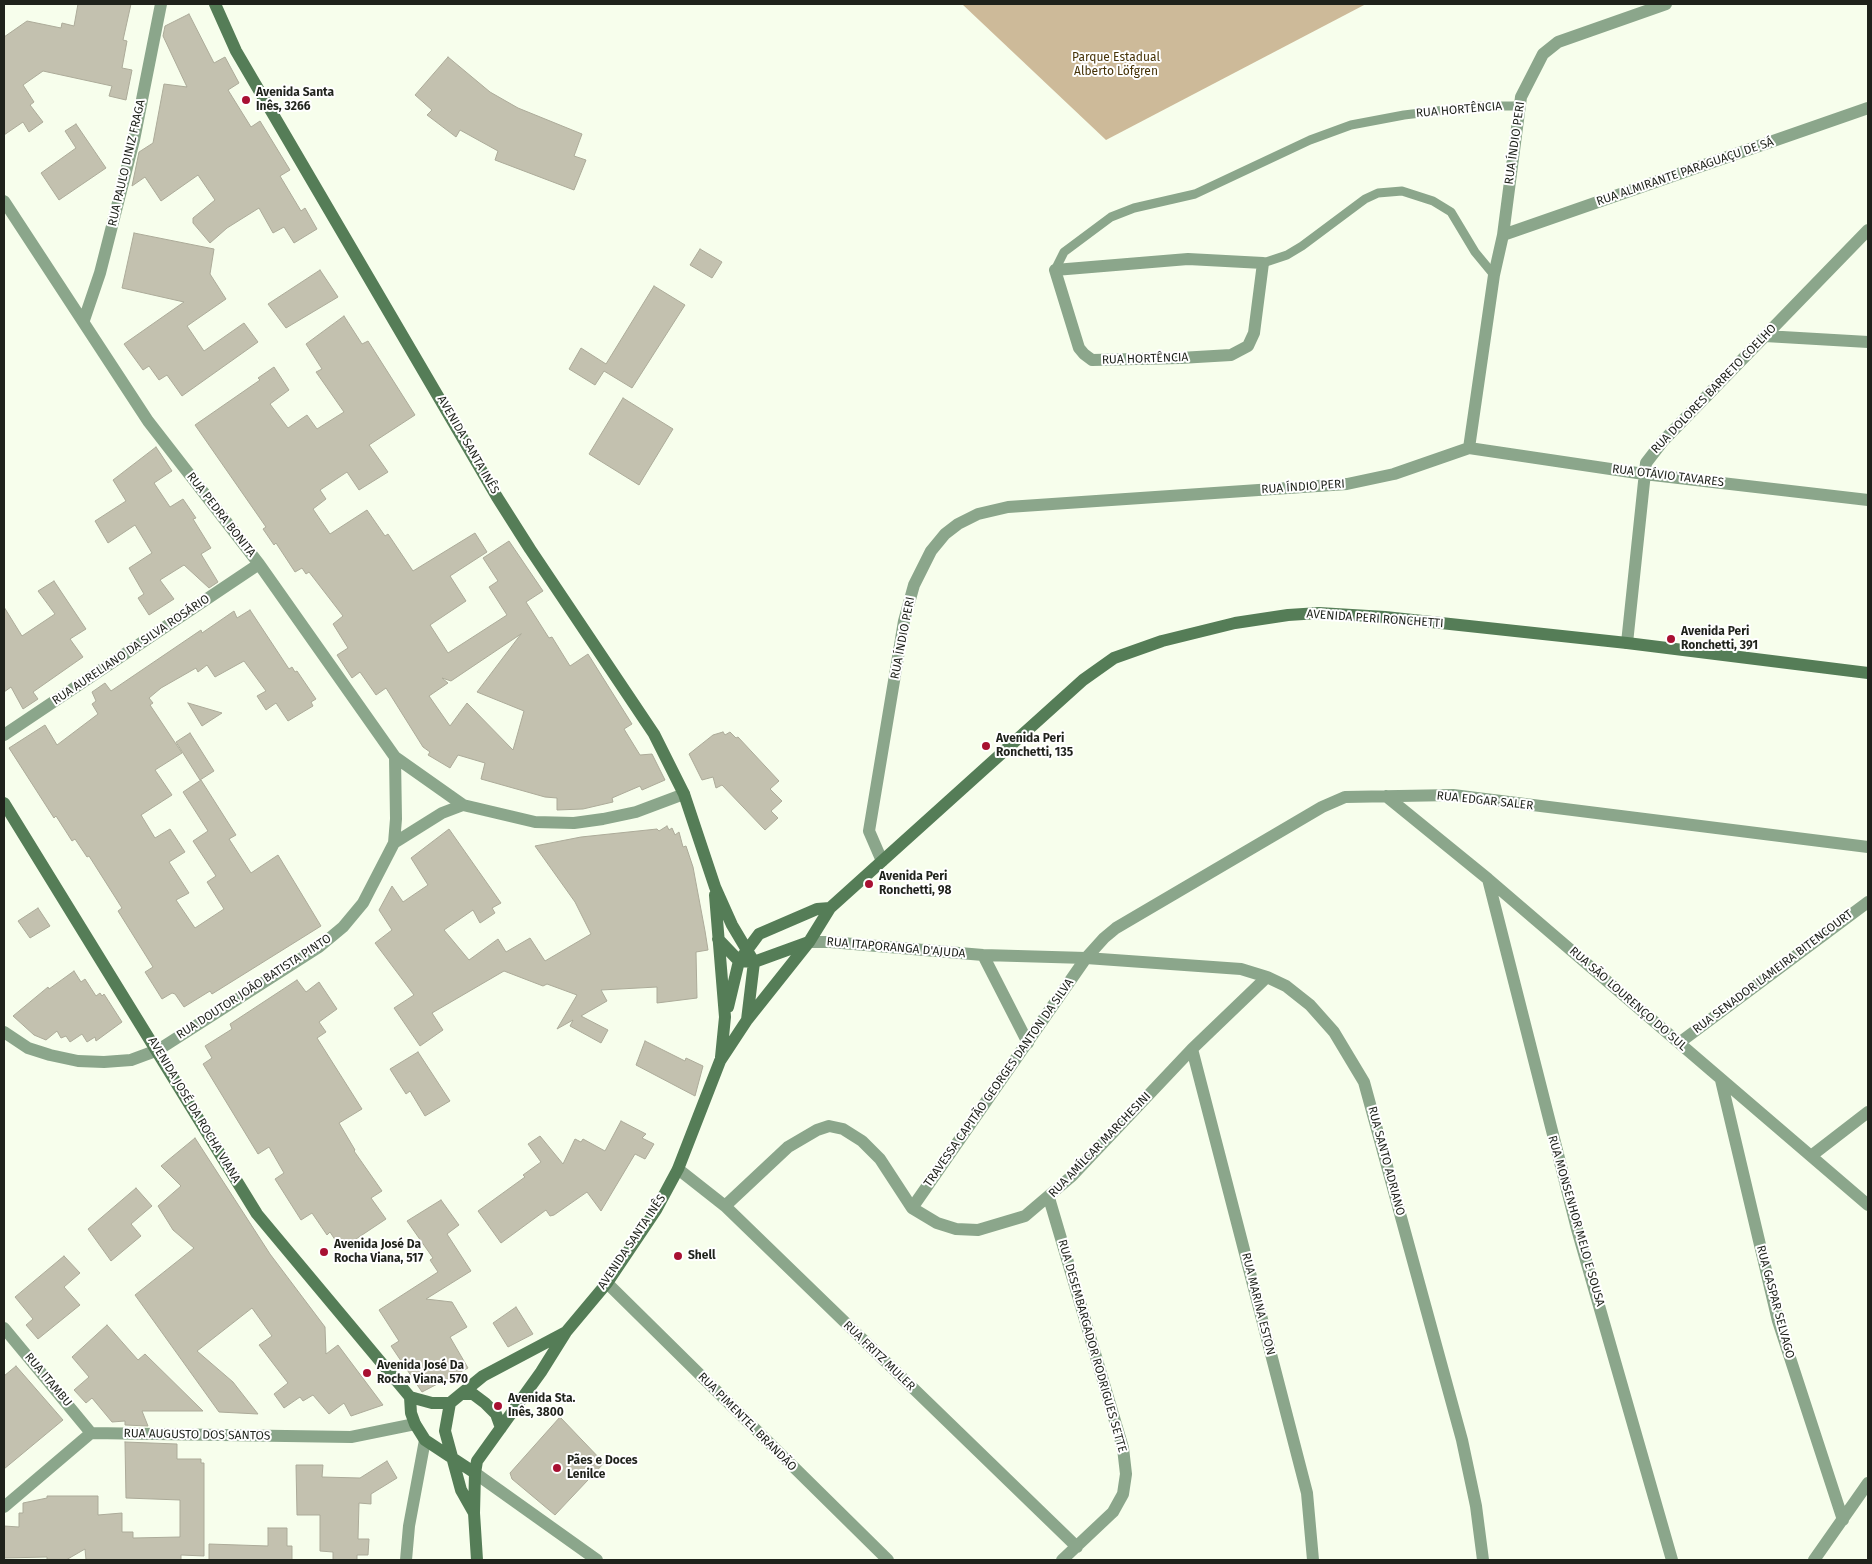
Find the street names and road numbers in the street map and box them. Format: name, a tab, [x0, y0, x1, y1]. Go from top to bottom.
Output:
street label: RUA PAULO DINIZ FRAGA	[105, 98, 149, 228]
street label: RUA HORTÊNCIA	[1415, 99, 1503, 121]
street label: RUA ÍNDIO PERI	[1502, 101, 1528, 185]
street label: RUA ALMIRANTE PARAGUAÇU DE SÁ	[1594, 135, 1776, 209]
street label: RUA DOLORES BARRETO COELHO	[1648, 321, 1780, 457]
street label: RUA HORTÊNCIA	[1102, 350, 1188, 368]
street label: AVENIDA SANTA INÊS	[434, 393, 502, 497]
street label: RUA OTÁVIO TAVARES	[1611, 462, 1725, 490]
street label: RUA PEDRA BONITA	[184, 470, 258, 560]
street label: RUA ÍNDIO PERI	[1261, 477, 1345, 497]
street label: RUA AURELIANO DA SILVA ROSÁRIO	[50, 592, 212, 708]
street label: RUA ÍNDIO PERI	[888, 596, 918, 680]
street label: AVENIDA PERI RONCHETTI	[1306, 607, 1444, 631]
street label: RUA EDGAR SALER	[1436, 789, 1534, 813]
street label: RUA SENADOR LAMEIRA BITENCOURT	[1690, 907, 1856, 1037]
street label: RUA DOUTOR JOÃO BATISTA PINTO	[174, 931, 334, 1043]
street label: RUA ITAPORANGA D'AJUDA	[826, 935, 966, 961]
street label: RUA SÃO LOURENÇO DO SUL	[1566, 944, 1690, 1054]
street label: TRAVESSA CAPITÃO GEORGES DANTON DA SILVA	[921, 976, 1077, 1190]
street label: AVENIDA JOSÉ DA ROCHA VIANA	[145, 1034, 243, 1186]
street label: RUA AMÍLCAR MARCHESINI	[1046, 1089, 1154, 1201]
street label: RUA SANTO ADRIANO	[1364, 1105, 1408, 1217]
street label: RUA MONSENHOR MELO E SOUSA	[1545, 1134, 1607, 1308]
street label: AVENIDA SANTA INÊS	[595, 1192, 669, 1292]
street label: RUA DESEMBARGADOR RODRIGUES SETTE	[1055, 1238, 1129, 1454]
street label: RUA GASPAR SELVAGO	[1753, 1244, 1797, 1360]
street label: RUA MARINA ESTON	[1238, 1251, 1278, 1357]
street label: RUA FRITZ MULER	[840, 1318, 918, 1394]
street label: RUA ITAMBU	[21, 1350, 75, 1410]
street label: RUA PIMENTEL BRANDÃO	[695, 1370, 799, 1474]
street label: RUA AUGUSTO DOS SANTOS	[124, 1427, 270, 1443]

